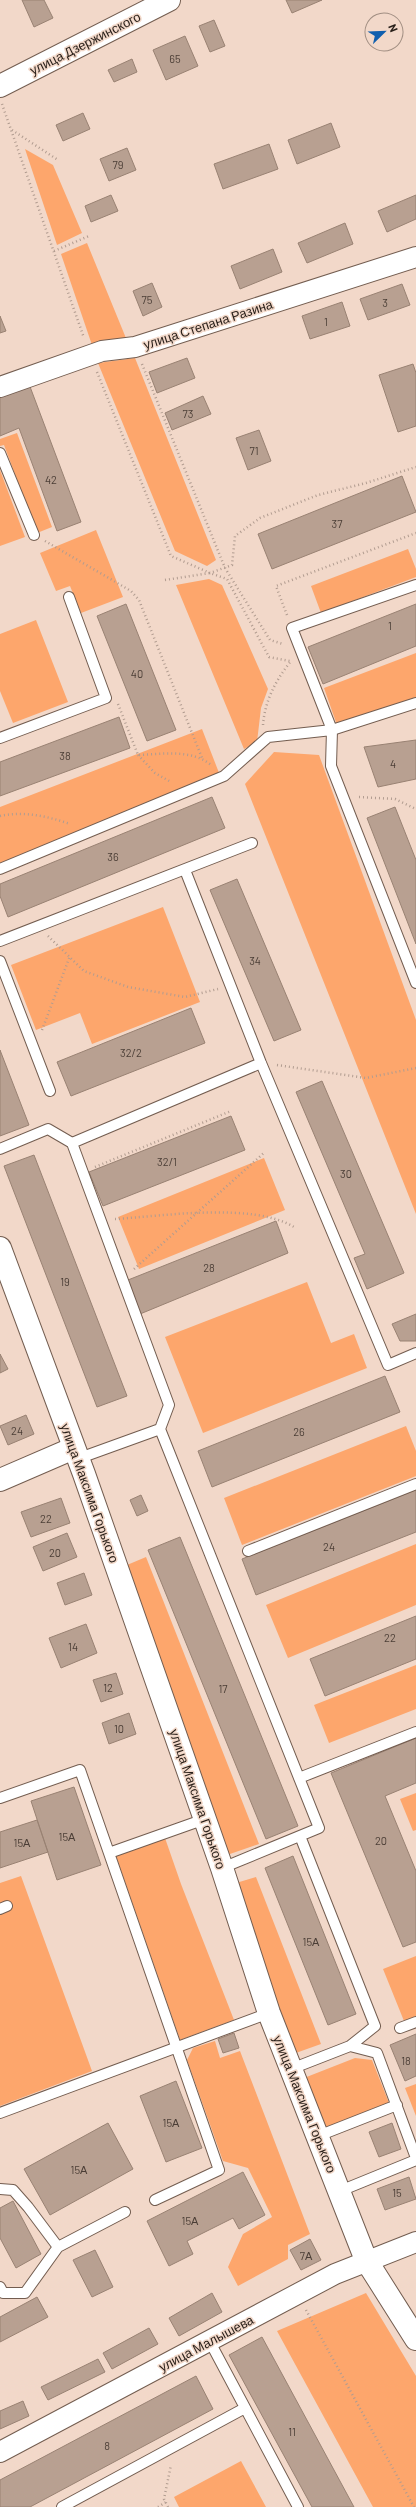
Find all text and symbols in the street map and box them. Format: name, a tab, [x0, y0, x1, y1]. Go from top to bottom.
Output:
street label: улица Дзержинского	[27, 8, 143, 78]
north arrow	[364, 12, 404, 52]
text: N	[386, 22, 401, 34]
house number: 65	[169, 52, 181, 65]
house number: 79	[113, 158, 124, 171]
house number: 75	[142, 293, 153, 306]
street label: улица Степана Разина	[141, 295, 275, 352]
house number: 3	[382, 296, 388, 309]
house number: 1	[324, 315, 328, 328]
house number: 73	[183, 407, 193, 420]
house number: 71	[249, 444, 259, 457]
house number: 42	[45, 473, 57, 486]
house number: 37	[332, 517, 342, 530]
house number: 1	[388, 619, 392, 632]
house number: 40	[131, 667, 143, 680]
house number: 38	[59, 749, 71, 762]
house number: 4	[390, 757, 396, 770]
house number: 36	[107, 850, 119, 863]
house number: 34	[249, 954, 261, 967]
house number: 32/2	[120, 1046, 142, 1059]
house number: 32/1	[157, 1155, 177, 1168]
house number: 30	[340, 1167, 352, 1180]
house number: 28	[203, 1261, 215, 1274]
house number: 19	[60, 1275, 70, 1288]
street label: улица Максима Горького	[57, 1421, 123, 1565]
house number: 24	[11, 1424, 23, 1437]
house number: 26	[293, 1425, 305, 1438]
house number: 22	[40, 1512, 52, 1525]
house number: 24	[323, 1540, 335, 1553]
house number: 20	[49, 1546, 61, 1559]
house number: 22	[384, 1631, 396, 1644]
house number: 14	[68, 1640, 78, 1653]
house number: 12	[103, 1681, 113, 1694]
house number: 17	[218, 1682, 228, 1695]
house number: 10	[114, 1722, 124, 1735]
street label: улица Максима Горького	[166, 1727, 230, 1871]
house number: 15А	[59, 1830, 76, 1843]
house number: 20	[375, 1834, 387, 1847]
house number: 15А	[14, 1836, 31, 1849]
house number: 15А	[303, 1935, 320, 1948]
street label: улица Максима Горького	[270, 2033, 340, 2175]
house number: 18	[401, 2054, 411, 2067]
house number: 15А	[163, 2116, 180, 2129]
house number: 15А	[71, 2163, 88, 2176]
house number: 15	[392, 2186, 402, 2199]
house number: 15А	[182, 2214, 199, 2227]
house number: 7А	[300, 2249, 313, 2262]
street label: улица Малышева	[156, 2311, 257, 2375]
house number: 11	[288, 2425, 296, 2438]
house number: 8	[104, 2439, 110, 2452]

